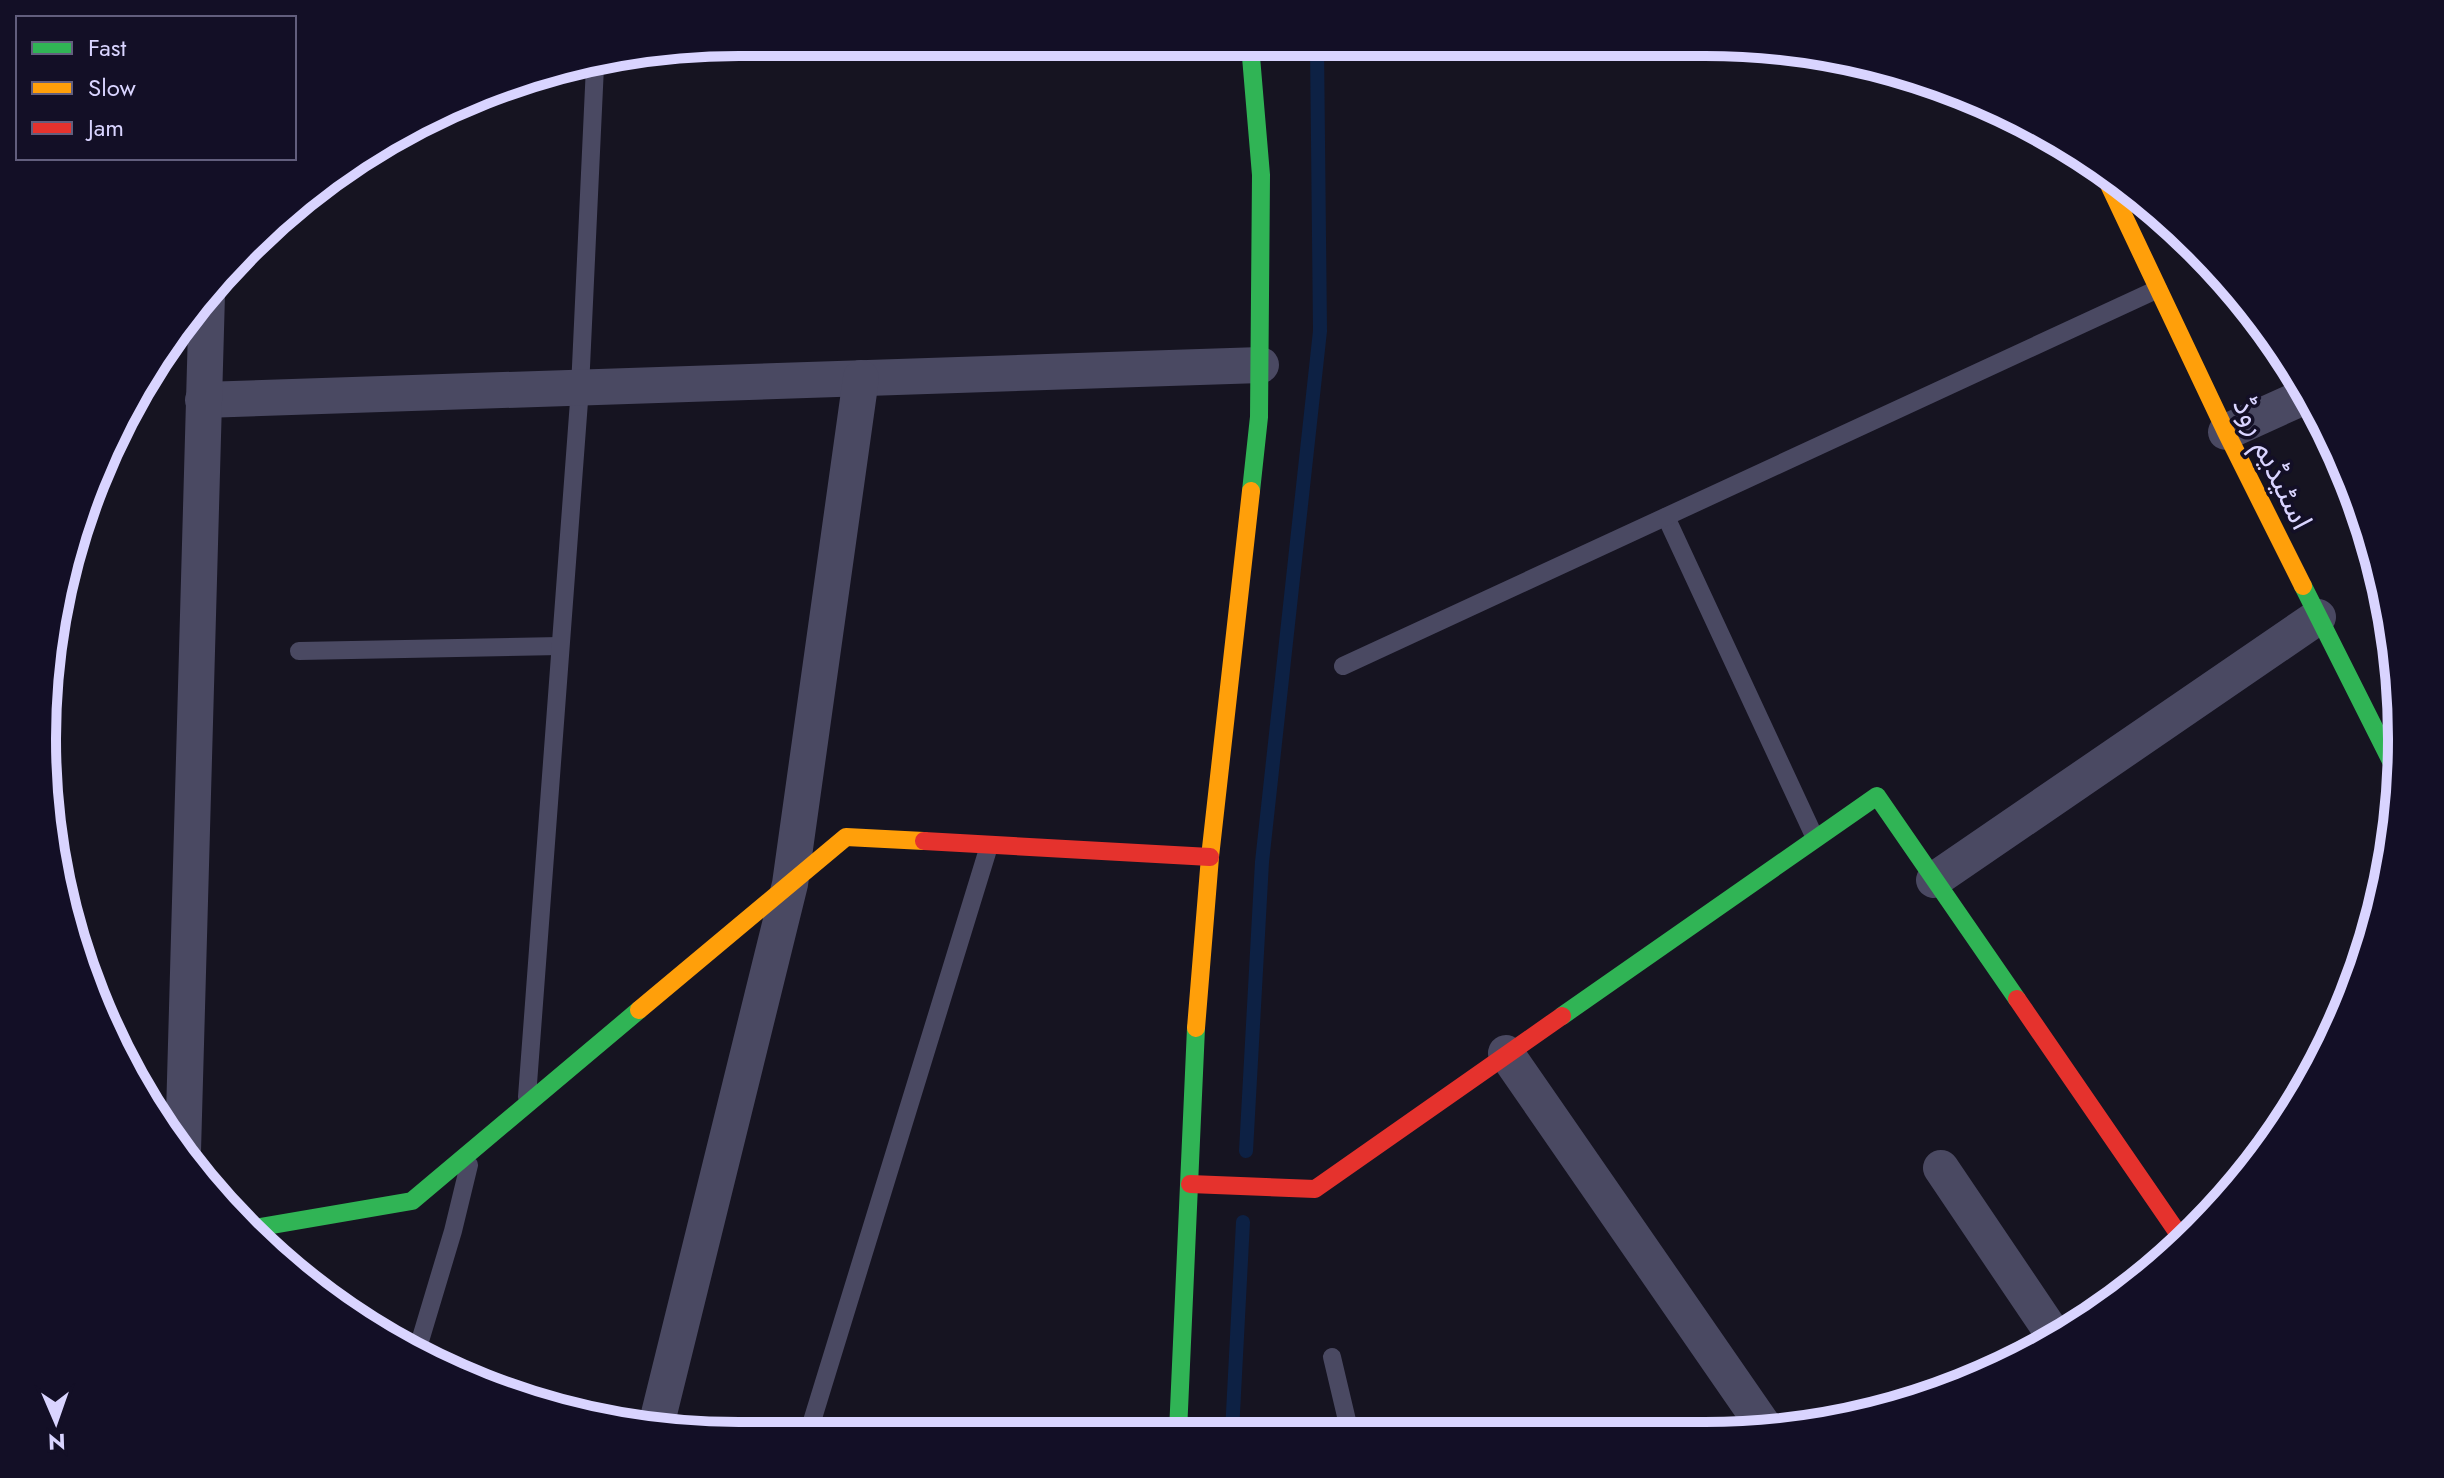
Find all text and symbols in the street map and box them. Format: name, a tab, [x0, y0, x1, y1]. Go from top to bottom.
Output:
legend	[16, 16, 296, 160]
text: Fast	[88, 30, 126, 65]
text: Slow	[88, 70, 136, 105]
text: Jam	[85, 110, 124, 145]
street label: اسٹیڈیم روڈ	[2221, 390, 2324, 537]
north arrow	[16, 1382, 96, 1462]
text: N	[47, 1426, 66, 1458]

